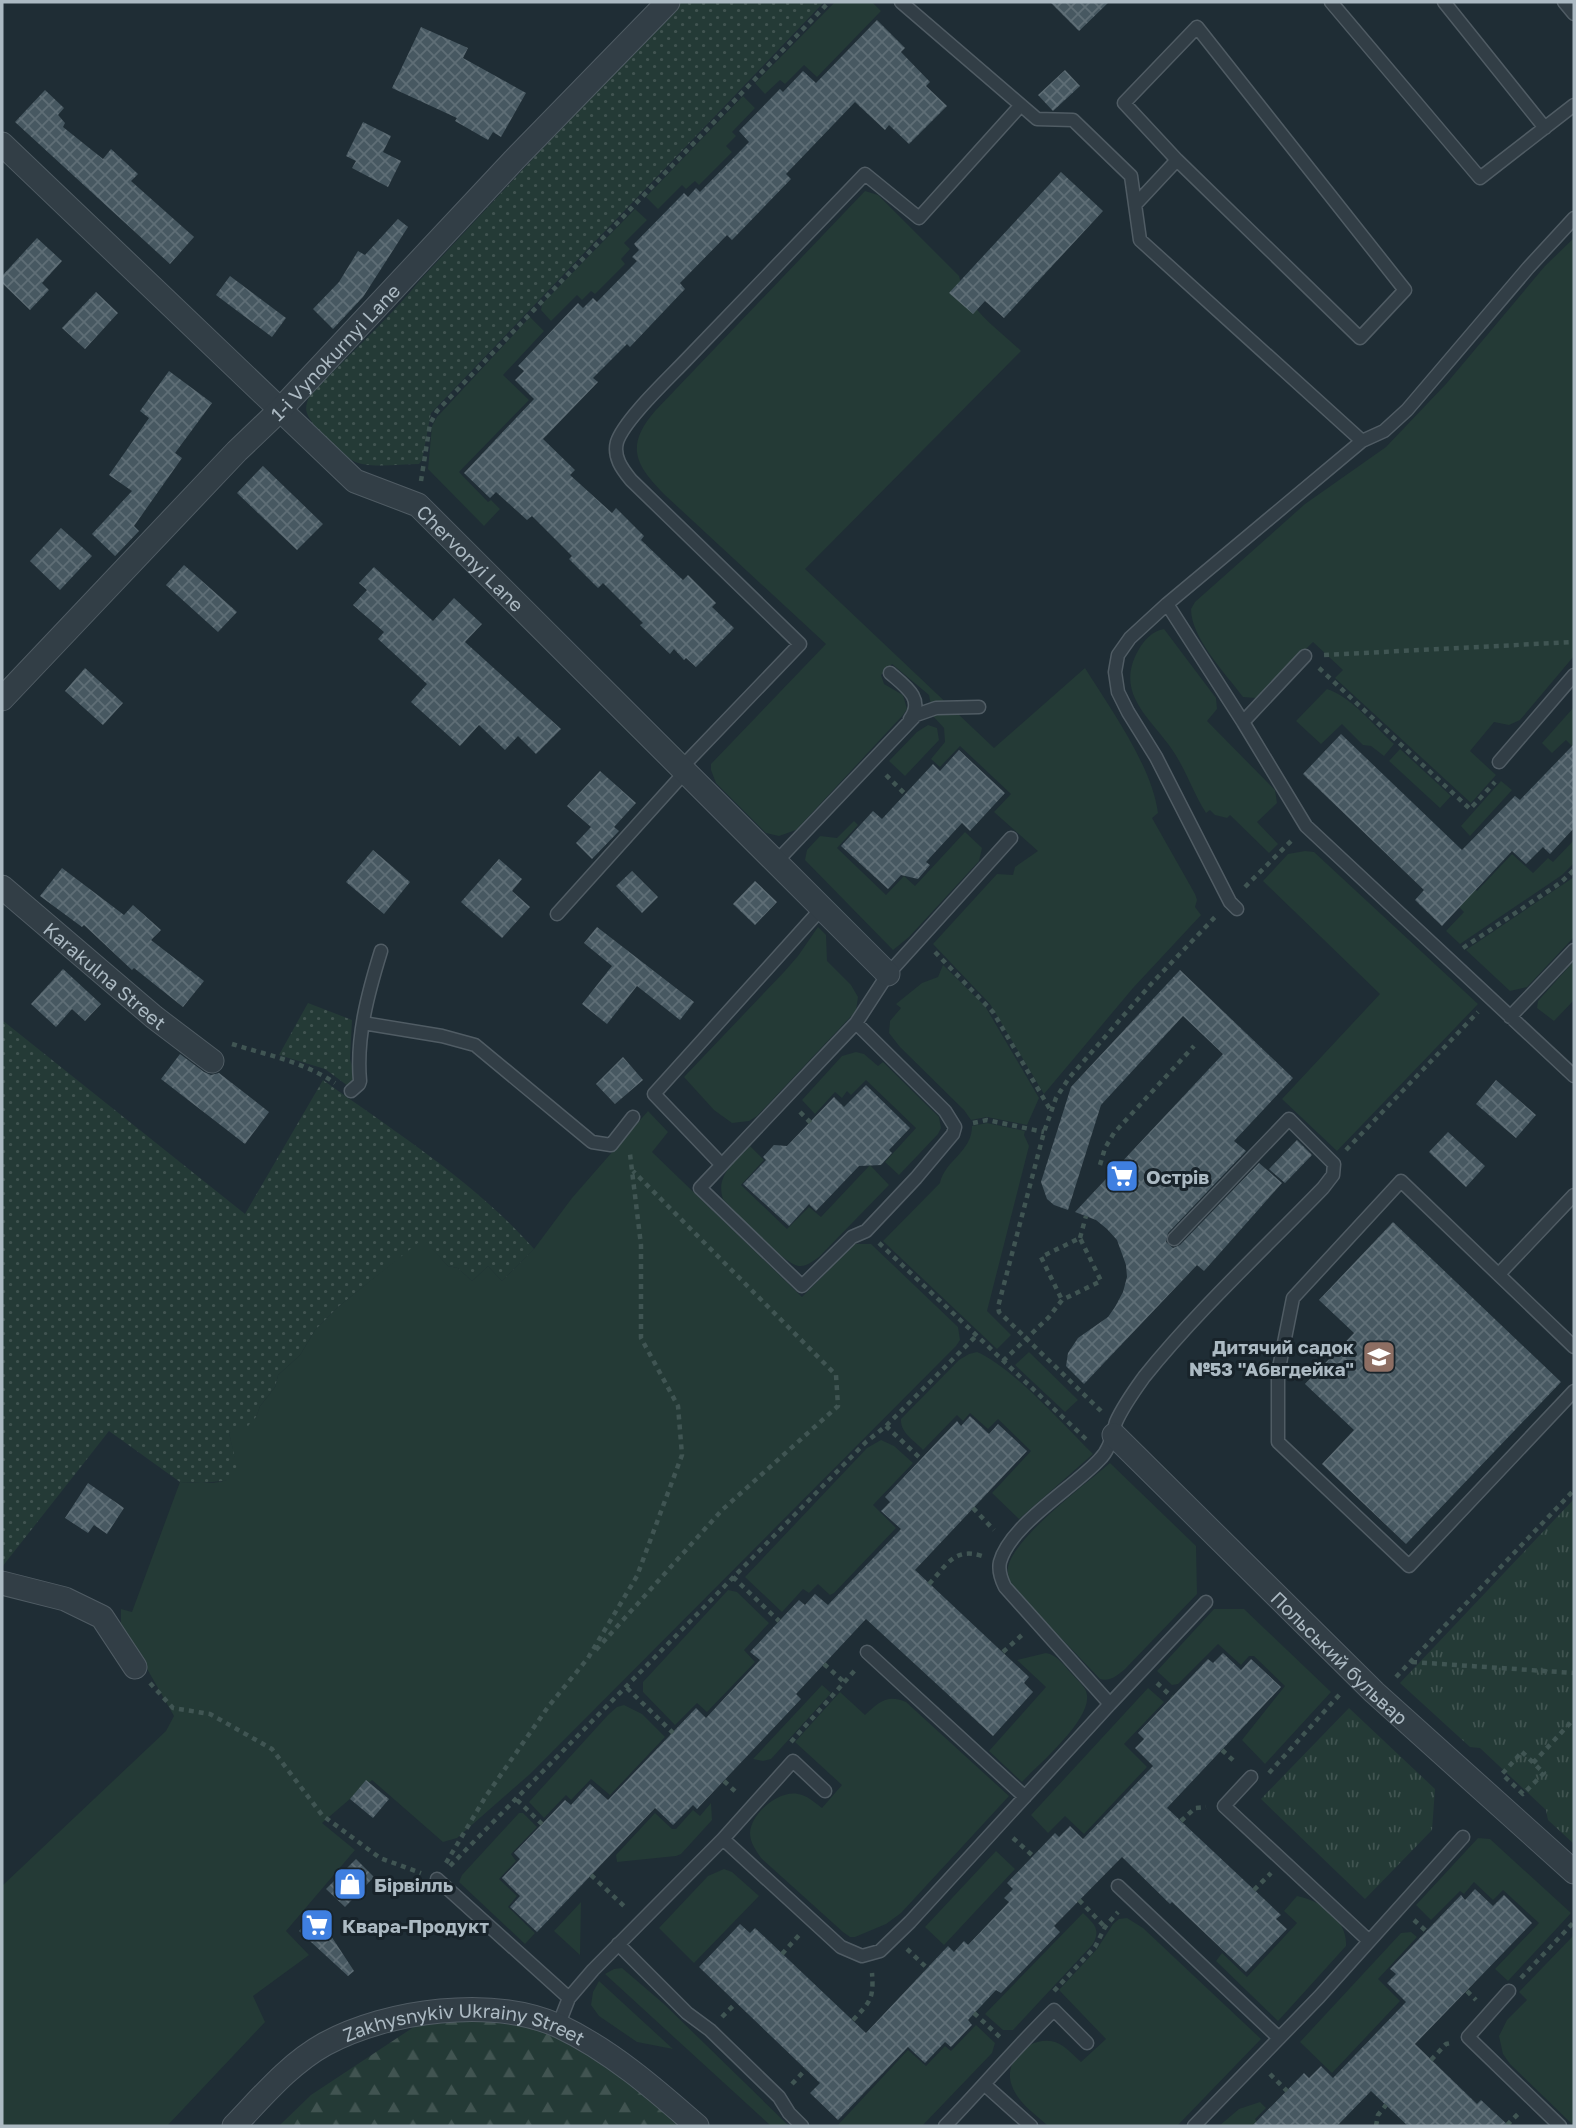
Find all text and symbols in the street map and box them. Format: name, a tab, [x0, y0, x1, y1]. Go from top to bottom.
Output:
street label: 1-i Vynokurnyi Lane	[265, 279, 404, 425]
street label: Chervonyi Lane	[413, 500, 529, 616]
street label: Karakulna Street	[40, 917, 171, 1034]
supermarket icon: Острів	[1103, 1157, 1141, 1195]
place label: Острів	[1146, 1165, 1209, 1188]
place label: Дитячий садок №53 "Абвгдейка"	[1189, 1335, 1354, 1380]
school or university icon: Дитячий садок №53 "Абвгдейка"	[1360, 1338, 1398, 1376]
street label: Польський бульвар	[1267, 1586, 1413, 1729]
shop icon: Бірвілль	[331, 1865, 369, 1903]
place label: Бірвілль	[374, 1873, 454, 1896]
supermarket icon: Квара-Продукт	[298, 1906, 336, 1944]
place label: Квара-Продукт	[342, 1914, 489, 1937]
text: Zakhysnykiv Ukrainy Street	[339, 1998, 589, 2049]
street label: Zakhysnykiv Ukrainy Street	[339, 2028, 587, 2056]

